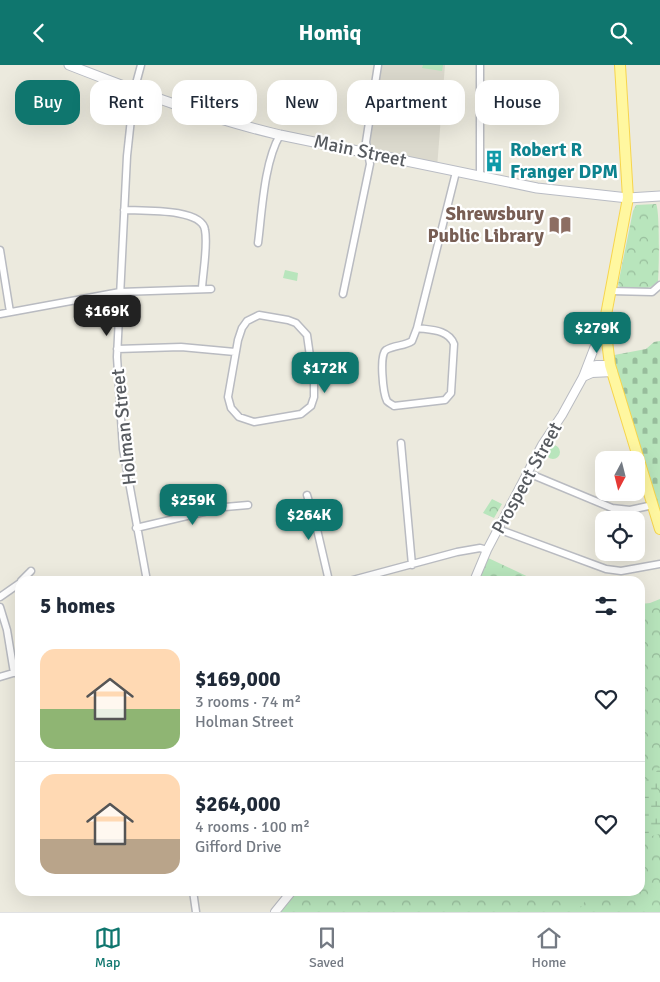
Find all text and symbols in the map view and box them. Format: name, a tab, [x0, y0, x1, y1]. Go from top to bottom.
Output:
icon: back	[25, 19, 53, 47]
text: Homiq	[299, 19, 361, 46]
icon: search	[607, 19, 635, 47]
chip: Buy	[15, 80, 80, 125]
chip: Rent	[90, 80, 162, 125]
chip: Filters	[172, 80, 257, 125]
chip: New	[267, 80, 337, 125]
chip: Apartment	[347, 80, 465, 125]
chip: House	[475, 80, 559, 125]
street label: Main Street	[311, 129, 409, 173]
place label: Robert R Franger DPM	[510, 138, 618, 184]
building icon: Robert R Franger DPM	[481, 148, 507, 174]
place label: Shrewsbury Public Library	[428, 202, 545, 248]
library icon: Shrewsbury Public Library	[547, 212, 573, 238]
pin: $169K	[72, 295, 142, 337]
text: $169K	[85, 301, 129, 321]
pin: $279K	[562, 311, 632, 354]
text: $279K	[575, 318, 619, 338]
pin: $172K	[290, 351, 360, 394]
text: $172K	[303, 358, 347, 378]
street label: Holman Street	[106, 367, 142, 486]
street label: Prospect Street	[486, 418, 568, 538]
north arrow	[595, 451, 645, 501]
map controls	[595, 451, 645, 561]
pin: $259K	[158, 483, 228, 526]
text: $259K	[171, 490, 215, 510]
pin: $264K	[274, 499, 344, 541]
text: $264K	[287, 505, 331, 525]
button: locate	[595, 511, 645, 561]
icon: filters	[592, 592, 620, 620]
text: 5 homes	[40, 593, 115, 619]
text: $169,000	[195, 666, 281, 692]
icon: home	[80, 669, 140, 729]
icon: heart	[592, 685, 620, 713]
text: 3 rooms · 74 m²	[195, 692, 301, 712]
text: Holman Street	[195, 712, 294, 732]
text: $264,000	[195, 791, 281, 817]
icon: home	[80, 794, 140, 854]
icon: heart	[592, 810, 620, 838]
text: 4 rooms · 100 m²	[195, 817, 310, 837]
text: Gifford Drive	[195, 837, 282, 857]
tab: Map	[94, 924, 122, 971]
tab: Saved	[309, 924, 344, 971]
tab: Home	[531, 924, 566, 971]

